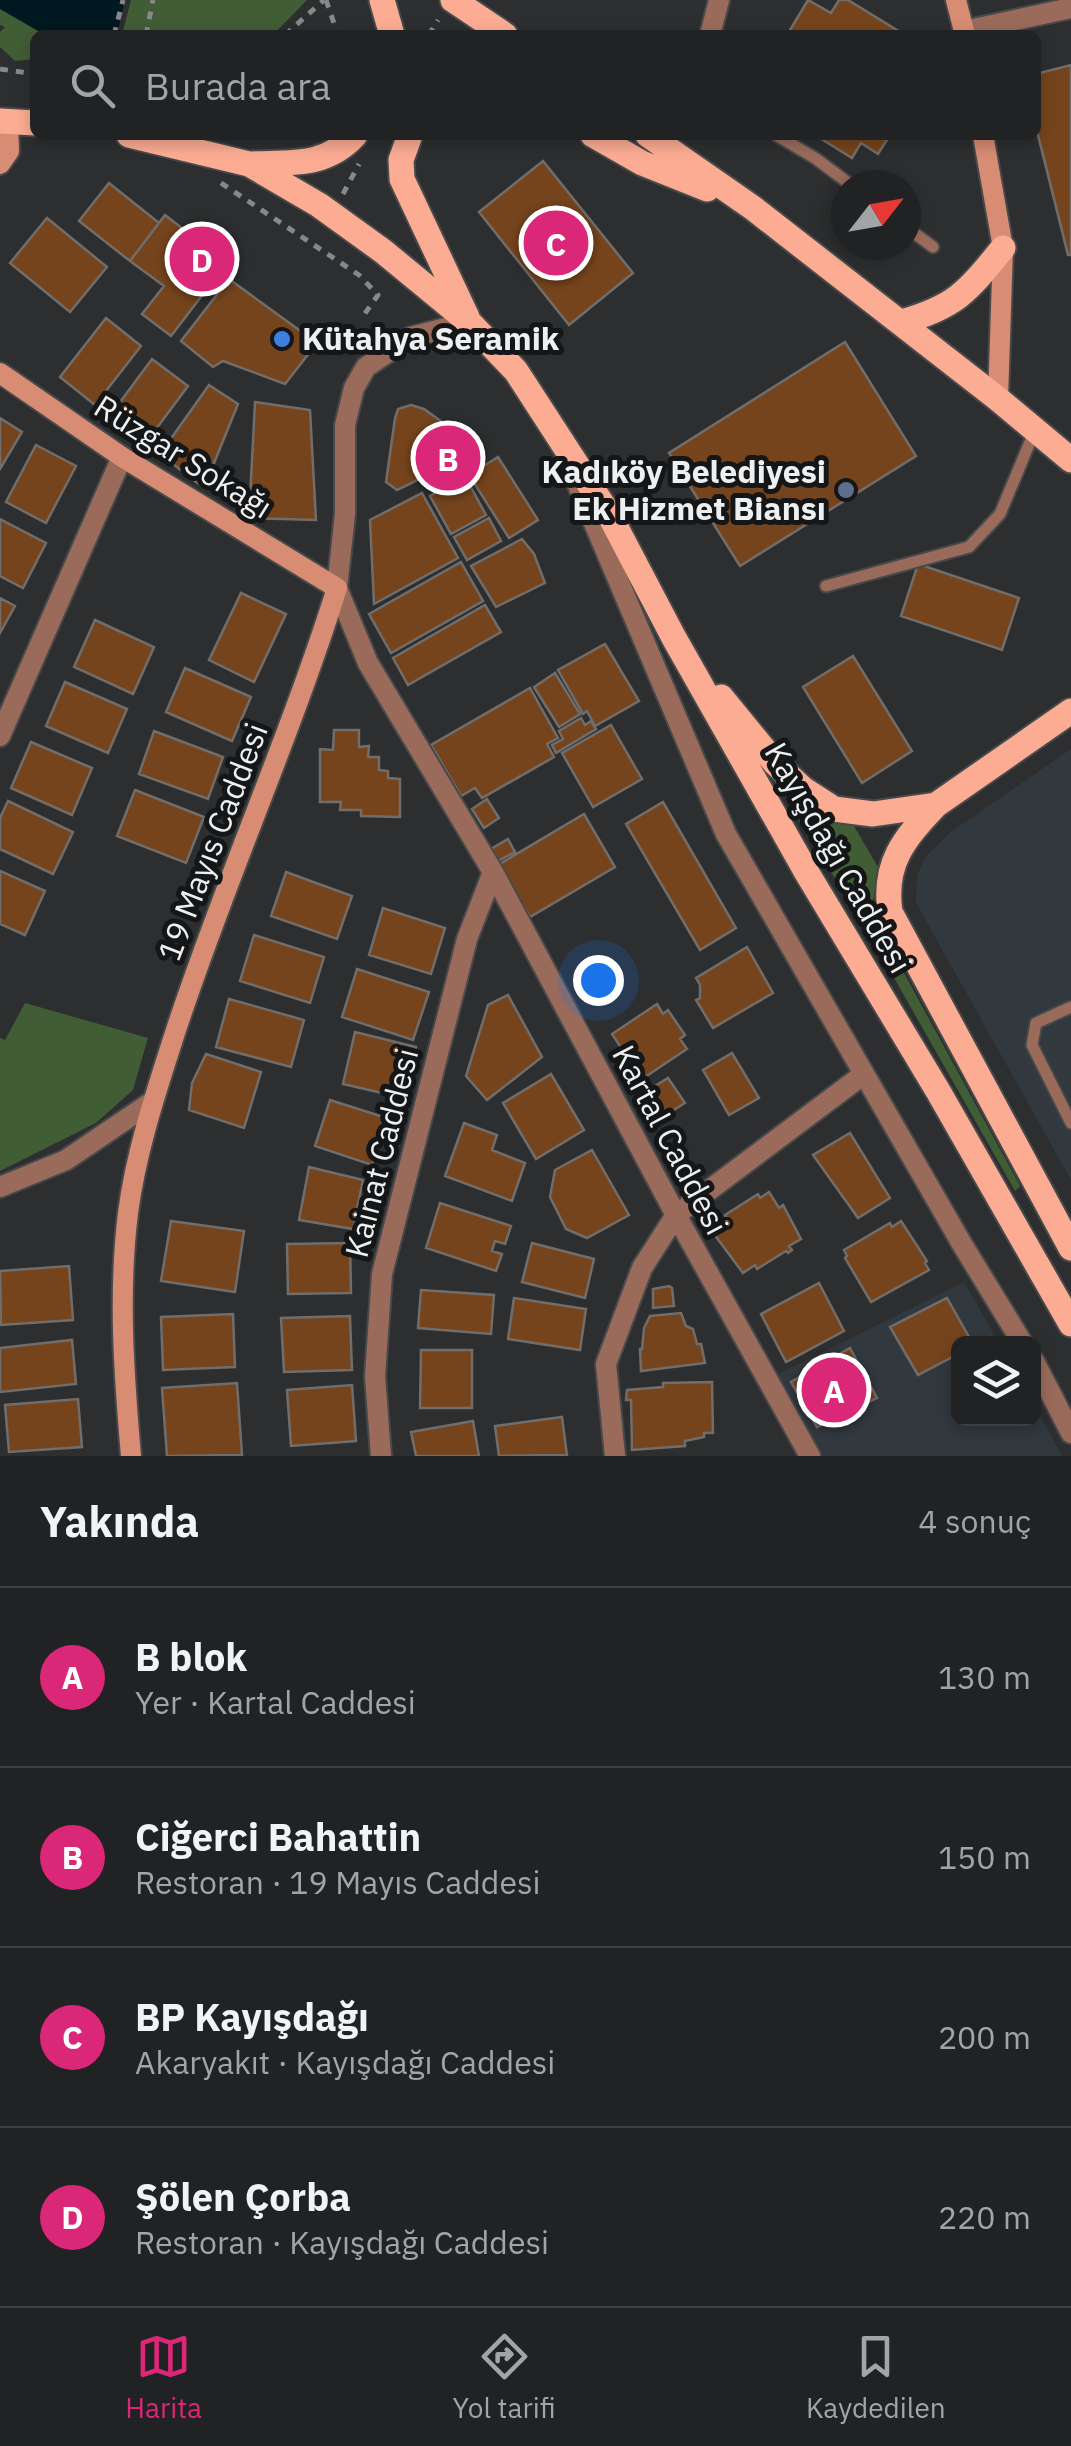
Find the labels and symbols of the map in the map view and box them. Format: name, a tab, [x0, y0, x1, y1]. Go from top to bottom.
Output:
north arrow	[831, 170, 921, 260]
pin: C	[524, 206, 588, 280]
pin: D	[170, 222, 234, 296]
place label: Kütahya Seramik	[302, 317, 560, 359]
marker: Kütahya Seramik	[271, 328, 293, 350]
street label: Rüzgar Sokağı	[87, 385, 280, 527]
pin: B	[416, 420, 480, 496]
place label: Kadıköy Belediyesi Ek Hizmet Biansı	[542, 450, 826, 529]
marker: Kadıköy Belediyesi Ek Hizmet Biansı	[835, 479, 857, 501]
street label: 19 Mayıs Caddesi	[147, 717, 277, 966]
street label: Kayışdağı Caddesi	[756, 735, 922, 980]
your location	[573, 955, 624, 1006]
street label: Kartal Caddesi	[603, 1038, 738, 1241]
street label: Kainat Caddesi	[335, 1044, 427, 1262]
pin: A	[802, 1352, 866, 1428]

